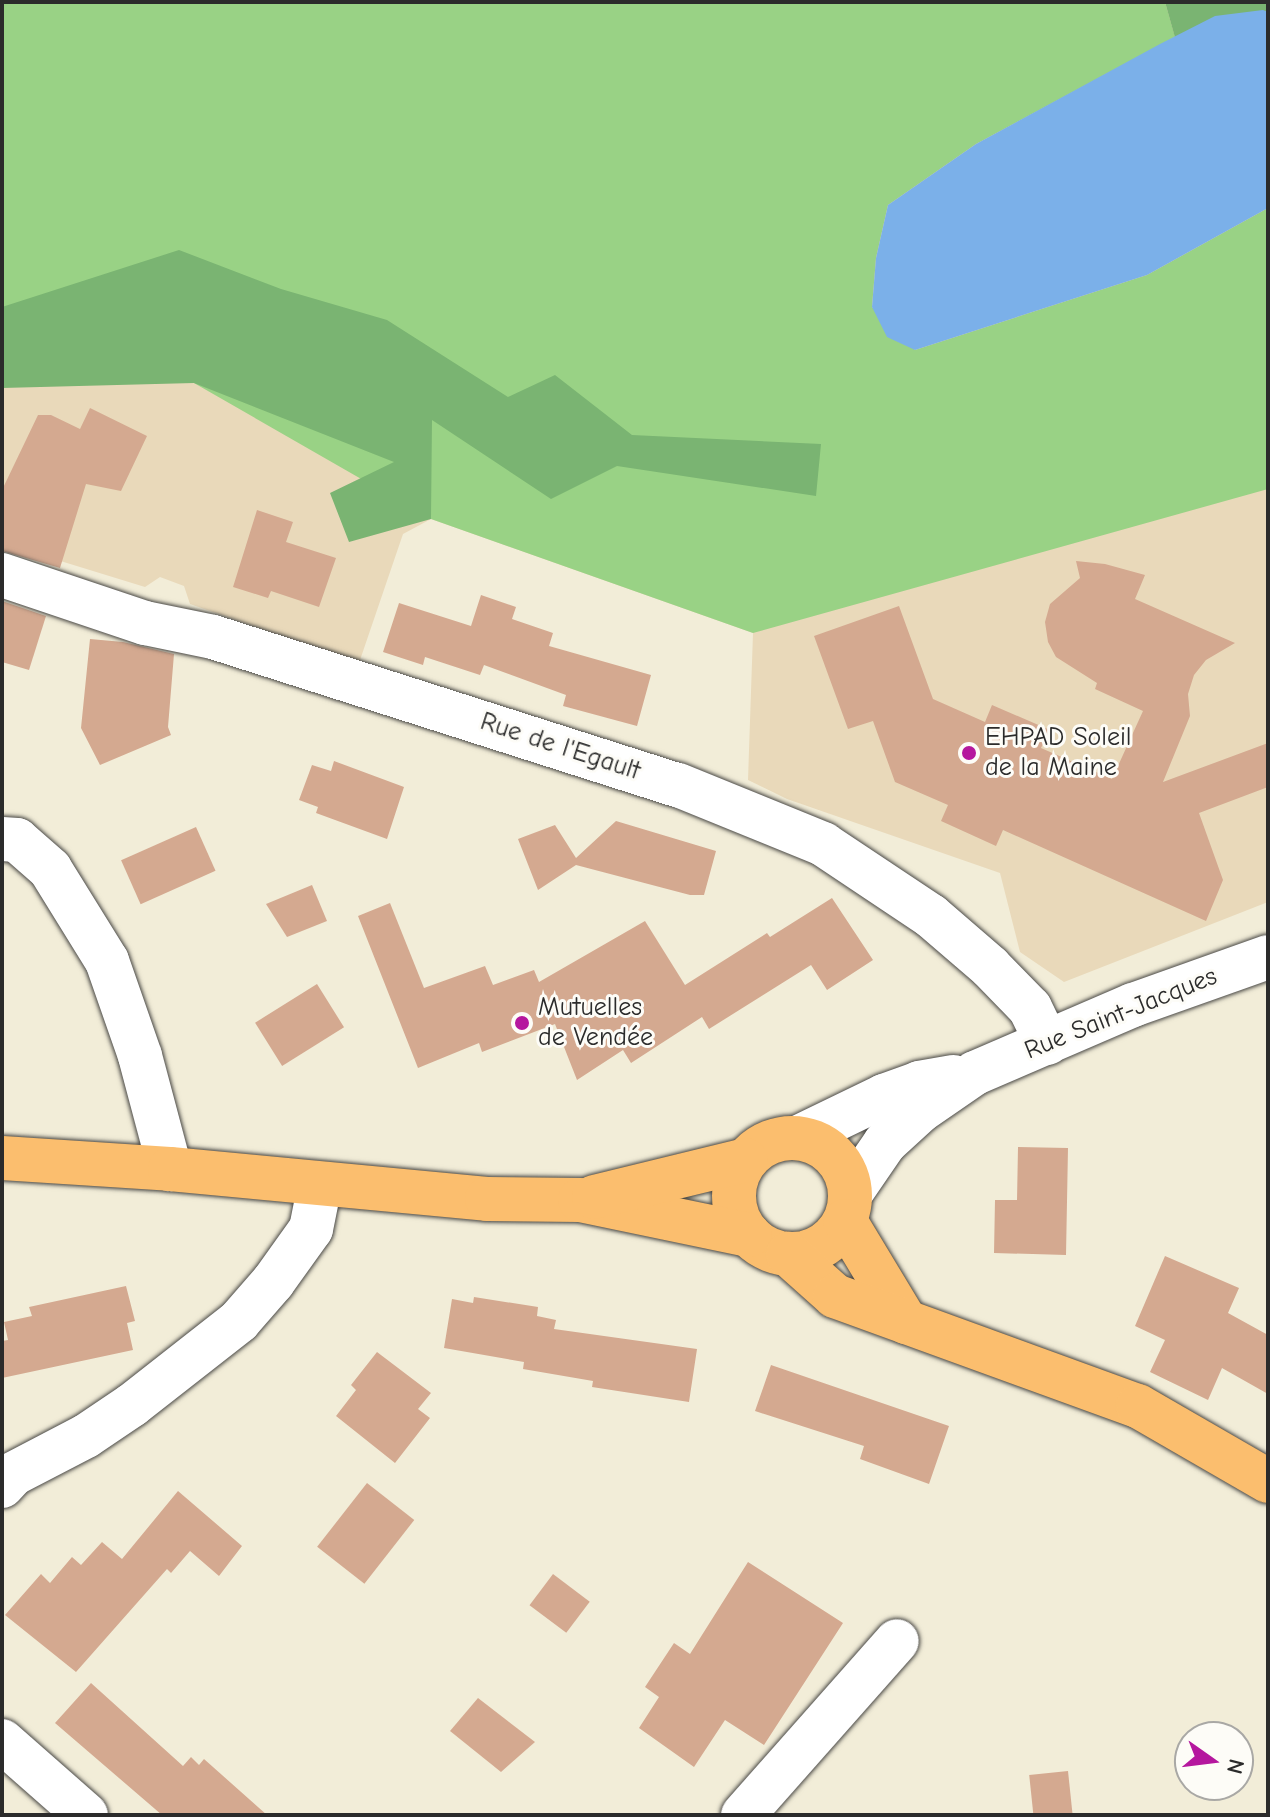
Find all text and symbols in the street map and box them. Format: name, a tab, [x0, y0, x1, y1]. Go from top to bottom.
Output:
street label: Rue de l'Egault	[476, 707, 644, 787]
place label: EHPAD Soleil de la Maine	[985, 722, 1132, 784]
marker: EHPAD Soleil de la Maine	[960, 744, 978, 762]
street label: Rue Saint-Jacques	[1020, 961, 1222, 1067]
place label: Mutuelles de Vendée	[538, 992, 653, 1054]
marker: Mutuelles de Vendée	[513, 1014, 531, 1032]
north arrow	[1174, 1721, 1254, 1801]
text: N	[1221, 1756, 1250, 1776]

